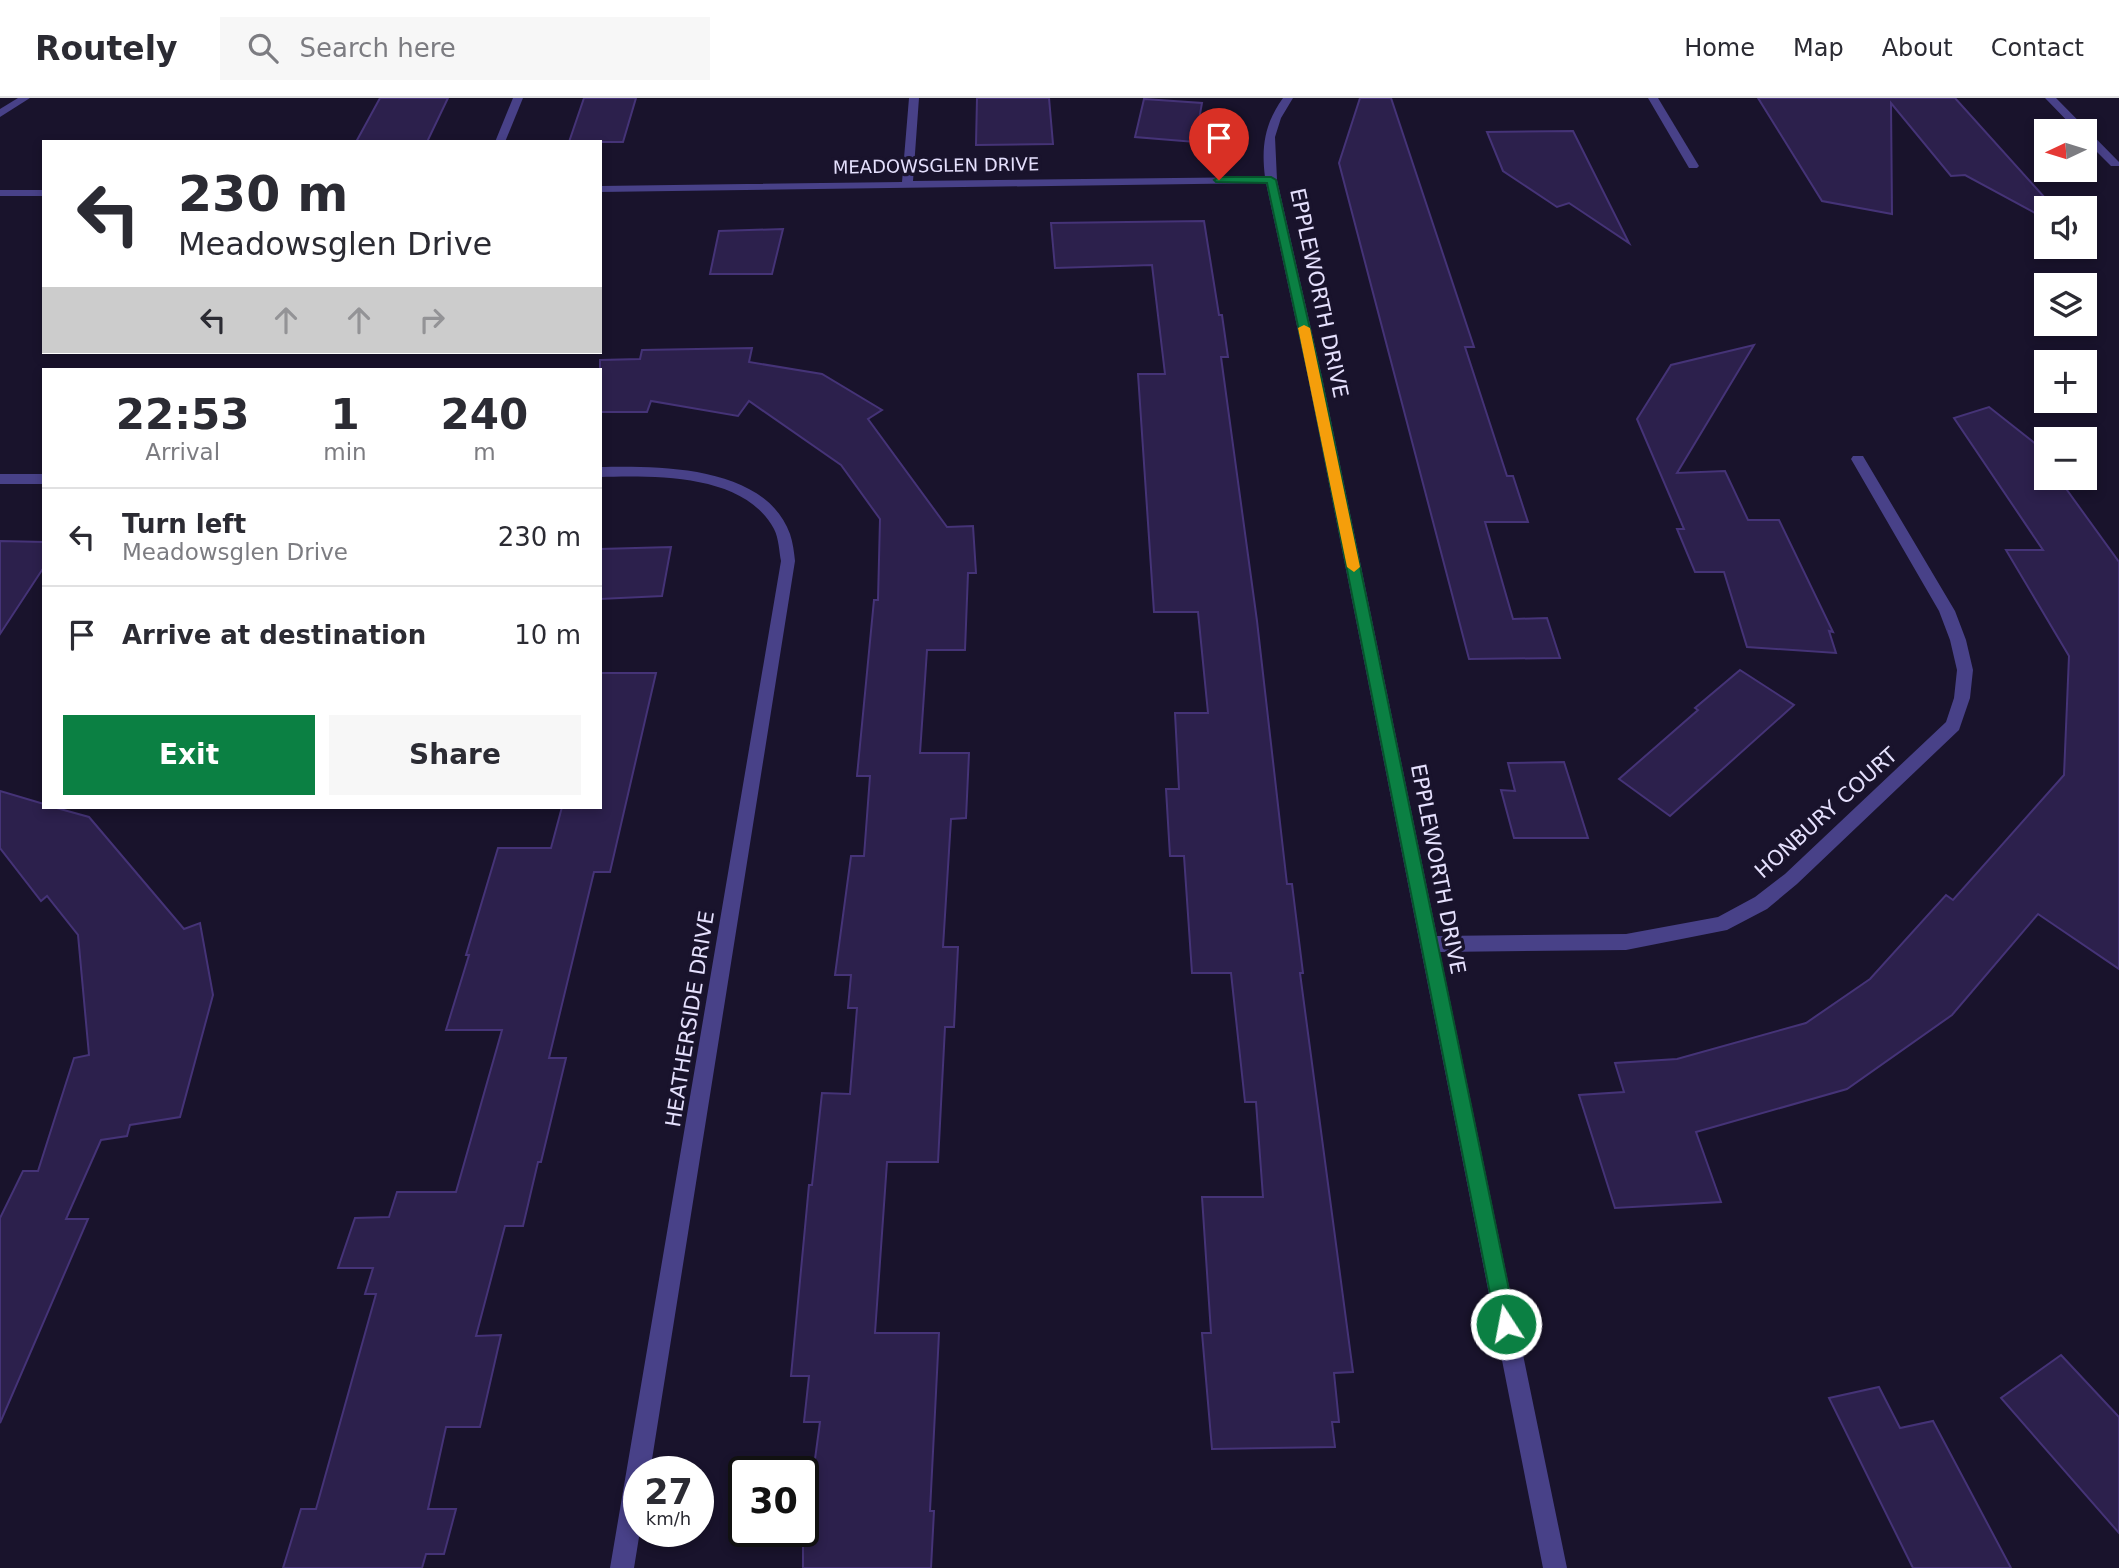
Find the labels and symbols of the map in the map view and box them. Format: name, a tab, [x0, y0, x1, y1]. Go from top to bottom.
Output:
pin	[1189, 108, 1249, 180]
north arrow	[2034, 119, 2096, 182]
street label: MEADOWSGLEN DRIVE	[833, 153, 1039, 178]
street label: EPPLEWORTH DRIVE	[1285, 186, 1353, 400]
street label: HONBURY COURT	[1750, 743, 1902, 883]
street label: EPPLEWORTH DRIVE	[1406, 762, 1470, 976]
street label: HEATHERSIDE DRIVE	[661, 909, 719, 1129]
position arrow	[1469, 1287, 1543, 1361]
speed limit sign: 30	[728, 1456, 819, 1547]

